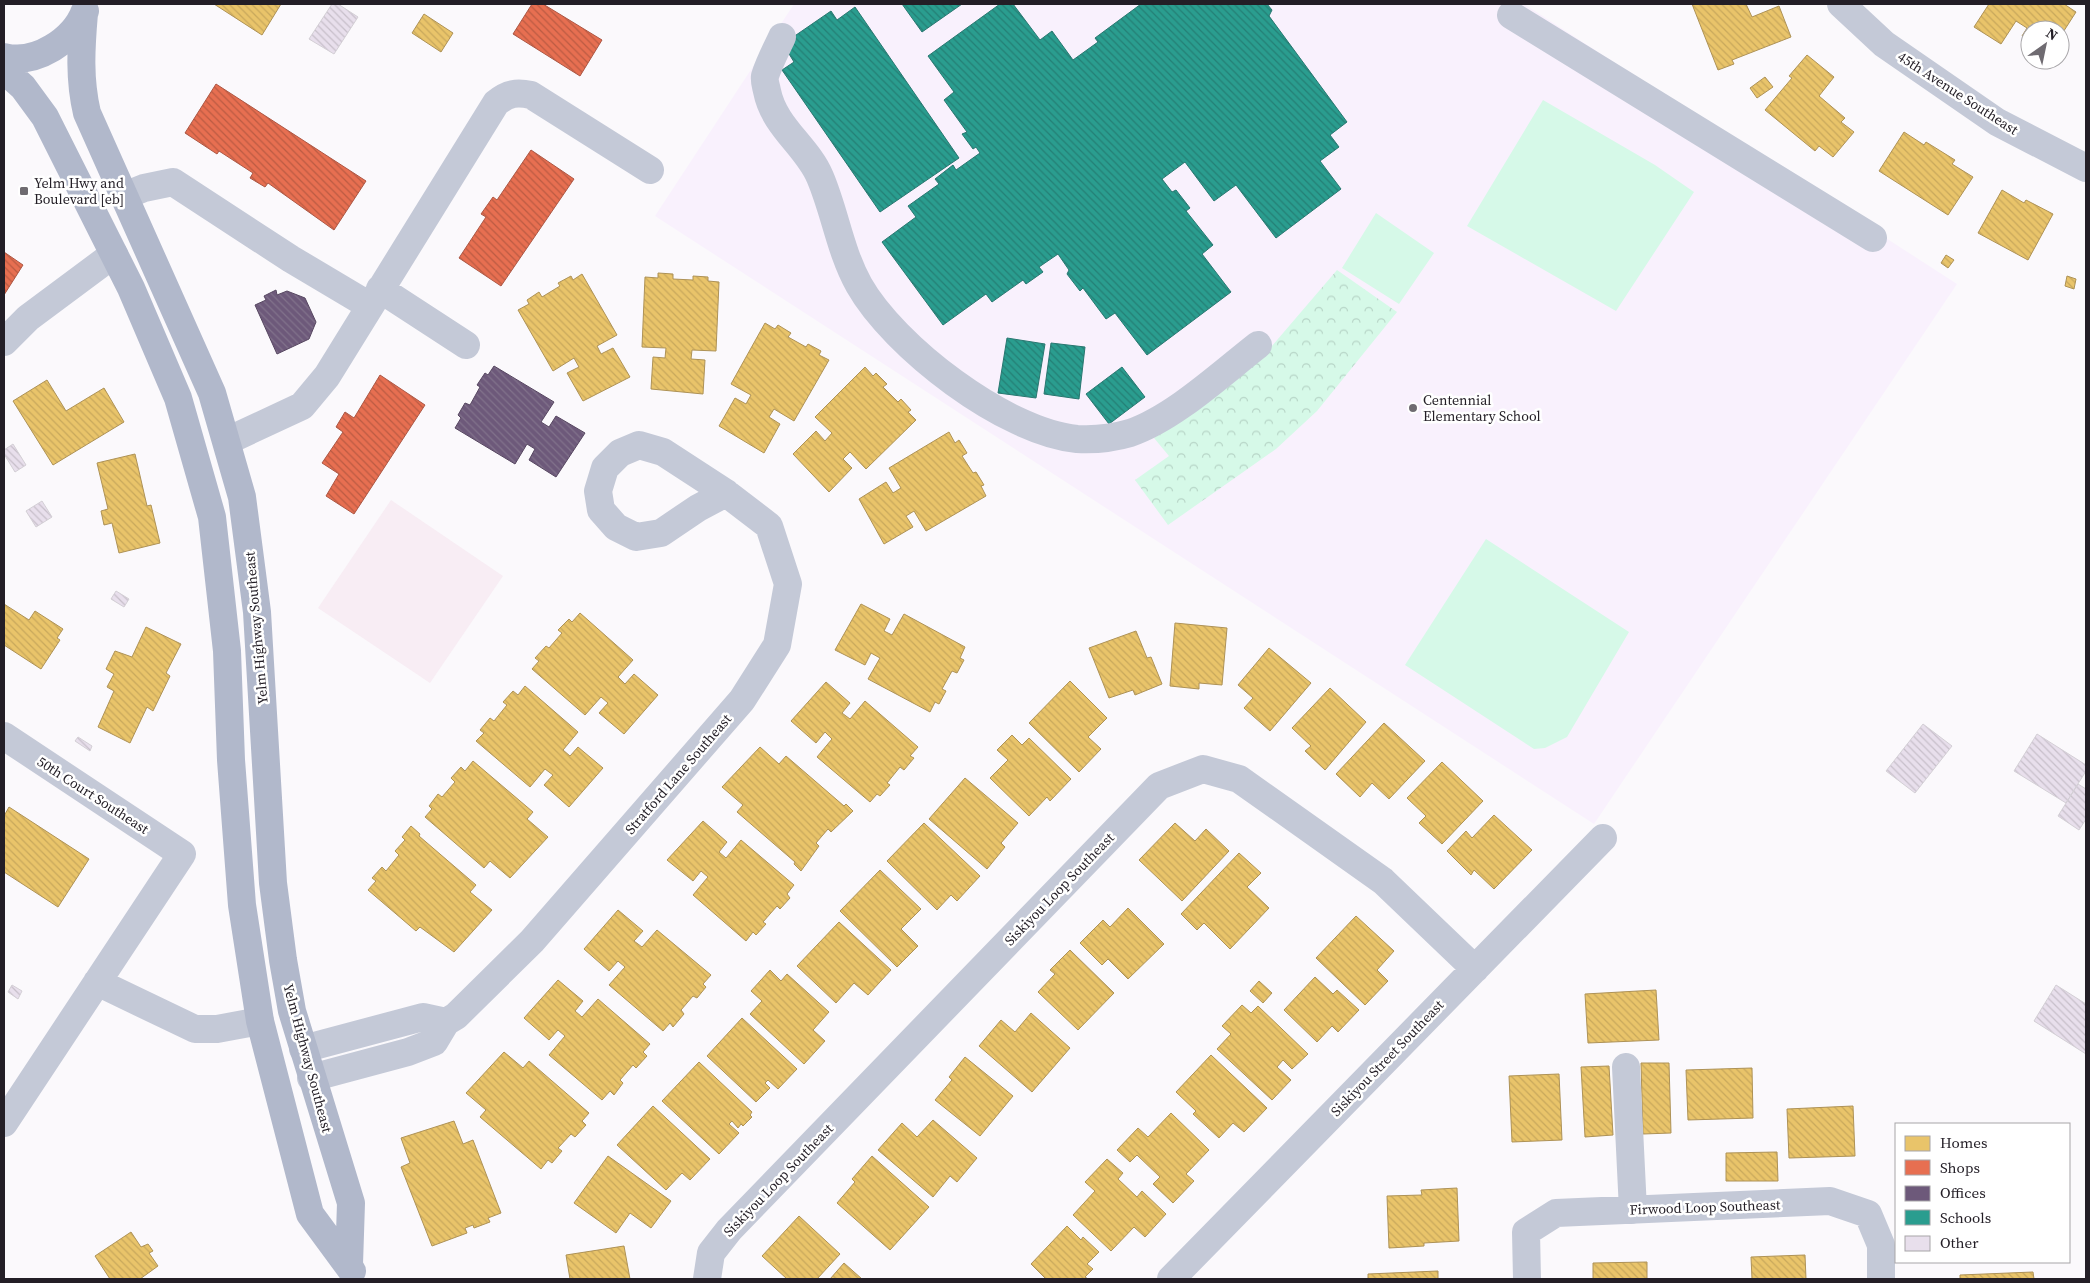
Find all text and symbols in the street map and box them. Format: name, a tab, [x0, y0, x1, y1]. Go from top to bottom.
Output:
north arrow	[2020, 20, 2070, 70]
text: N	[2042, 23, 2062, 45]
street label: 45th Avenue Southeast	[1894, 46, 2023, 140]
place label: Yelm Hwy and Boulevard [eb]	[34, 173, 124, 209]
marker: Yelm Hwy and Boulevard [eb]	[18, 185, 30, 197]
place label: Centennial Elementary School	[1423, 390, 1541, 426]
marker: Centennial Elementary School	[1407, 402, 1419, 414]
street label: Yelm Highway Southeast	[239, 550, 273, 705]
street label: Stratford Lane Southeast	[620, 709, 736, 838]
street label: 50th Court Southeast	[33, 751, 153, 839]
street label: Siskiyou Loop Southeast	[1000, 828, 1119, 950]
street label: Yelm Highway Southeast	[278, 981, 338, 1135]
street label: Siskiyou Street Southeast	[1326, 995, 1448, 1121]
street label: Siskiyou Loop Southeast	[719, 1119, 838, 1241]
legend	[1895, 1123, 2070, 1263]
text: Homes	[1940, 1132, 1987, 1153]
text: Shops	[1940, 1157, 1980, 1178]
text: Offices	[1940, 1182, 1986, 1203]
street label: Firwood Loop Southeast	[1629, 1194, 1781, 1220]
text: Schools	[1940, 1207, 1991, 1228]
text: Other	[1940, 1232, 1979, 1253]

